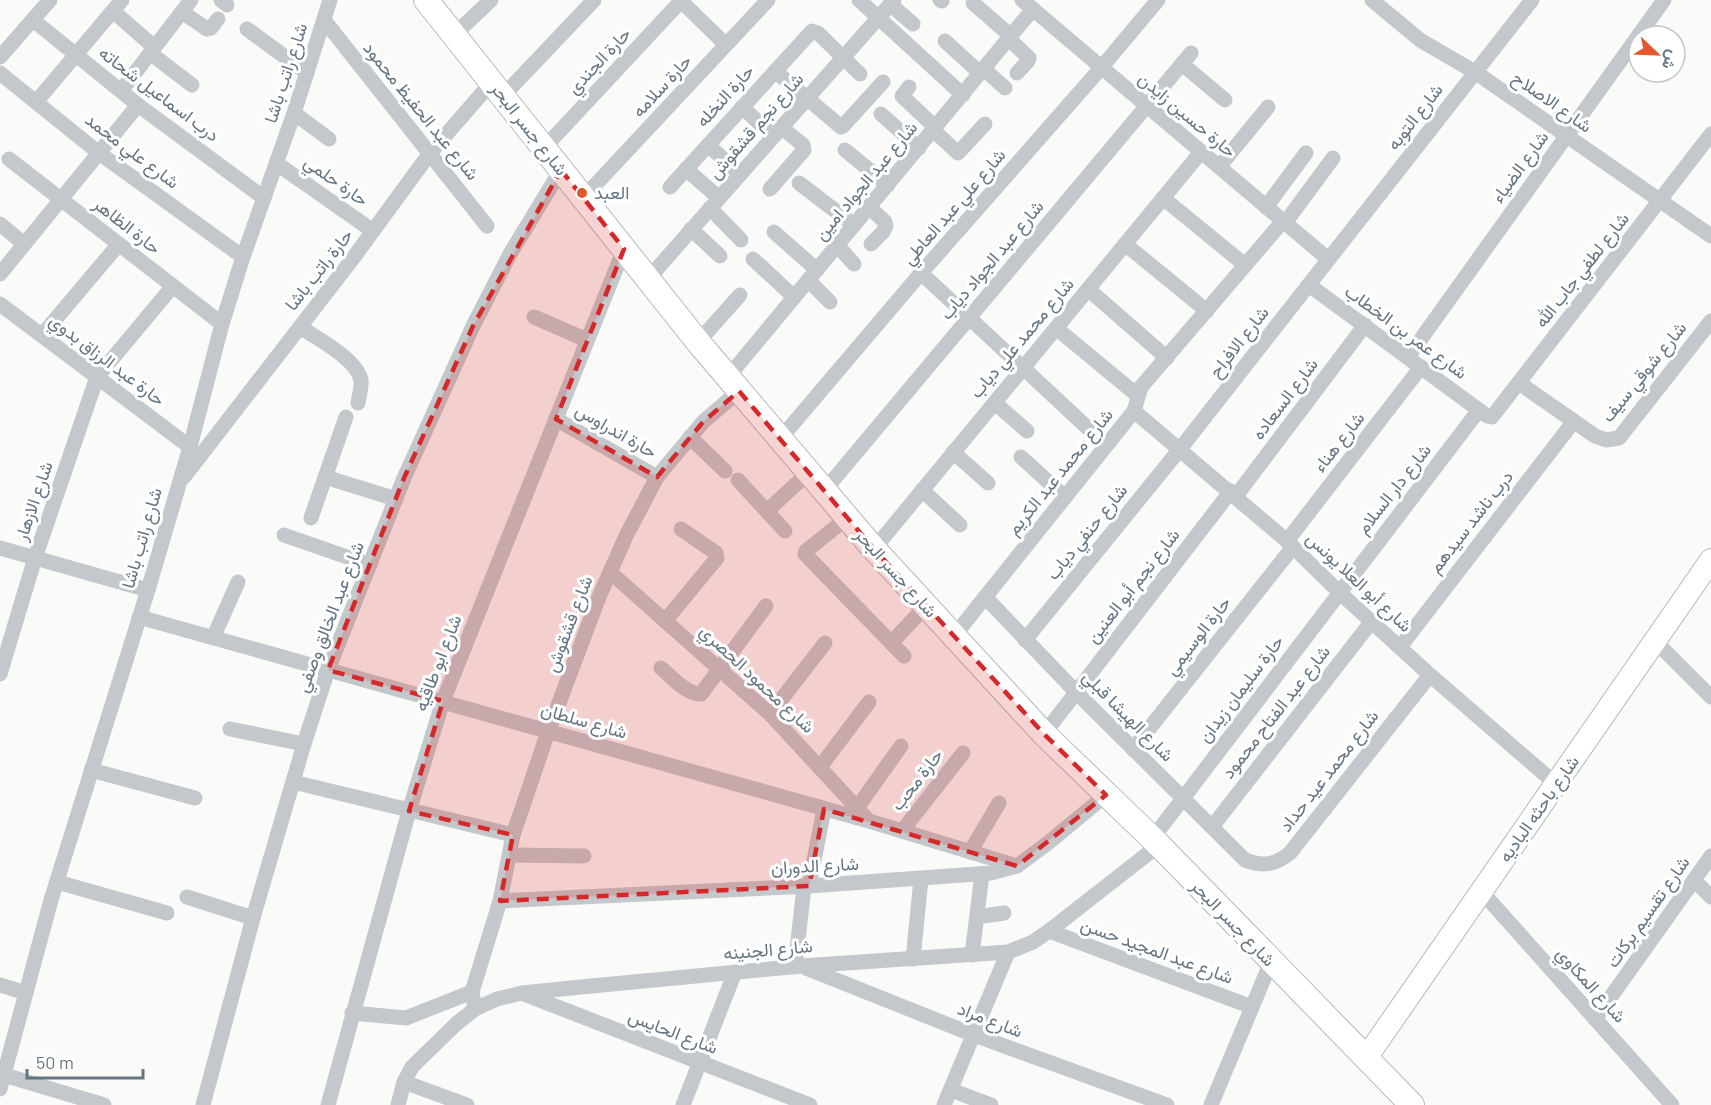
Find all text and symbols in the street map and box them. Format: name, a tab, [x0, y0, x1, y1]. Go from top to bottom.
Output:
street label: شارع راتب باشا	[259, 20, 313, 126]
street label: حارة الجندي	[562, 22, 638, 102]
north arrow	[1627, 24, 1687, 84]
street label: شارع عبد الحفيظ محمود	[358, 37, 484, 185]
street label: درب اسماعيل شحاته	[95, 41, 224, 146]
text: ش	[1658, 47, 1684, 73]
street label: حارة سلامه	[627, 49, 696, 122]
street label: حارة النخله	[691, 60, 759, 132]
street label: شارع الاصلاح	[1507, 66, 1597, 138]
street label: حارة حسين زايدن	[1134, 67, 1241, 162]
street label: شارع نجم قشقوش	[703, 68, 809, 184]
street label: شارع جسر البحر	[484, 77, 573, 181]
street label: شارع التوبه	[1381, 79, 1449, 155]
street label: شارع علي محمد	[78, 108, 184, 197]
street label: شارع عبد الجواد امين	[809, 116, 923, 246]
street label: شارع الضياء	[1486, 126, 1554, 208]
street label: شارع علي عبد العاطي	[897, 144, 1013, 272]
street label: حارة حلمي	[297, 150, 373, 214]
place label: العبد	[594, 181, 629, 203]
marker: العبد	[575, 186, 589, 200]
street label: حارة الظاهر	[88, 192, 166, 259]
street label: شارع عبد الجواد دياب	[935, 195, 1049, 325]
street label: شارع لطفي جاب الله	[1529, 207, 1637, 334]
street label: حارة راتب باشا	[280, 224, 358, 315]
street label: شارع محمد علي دياب	[965, 273, 1082, 405]
street label: شارع عمر بن الخطاب	[1340, 279, 1472, 385]
street label: شارع الافراح	[1204, 301, 1274, 383]
street label: حارة عبد الرزاق بدوي	[42, 309, 170, 414]
street label: شارع شوقي سيف	[1596, 317, 1694, 429]
street label: شارع السعاده	[1246, 353, 1324, 445]
street label: حارة اندراوس	[571, 398, 661, 463]
street label: شارع محمد عبد الكريم	[1001, 404, 1119, 540]
street label: شارع هناء	[1308, 407, 1370, 477]
street label: شارع دار السلام	[1351, 439, 1437, 539]
street label: شارع الازهار	[9, 458, 59, 545]
street label: درب ناشد سيدهم	[1423, 466, 1519, 578]
street label: شارع حنفي دياب	[1041, 479, 1135, 587]
street label: شارع راتب باشا	[116, 485, 168, 591]
street label: شارع جسر البحر	[849, 522, 943, 623]
street label: شارع نجم أبو العنين	[1081, 524, 1185, 648]
street label: شارع أبو العلا يونس	[1301, 527, 1417, 637]
street label: شارع عبد الخالق وصفي	[290, 538, 373, 697]
street label: شارع قشقوش	[540, 572, 598, 676]
street label: حارة الوسيمي	[1160, 592, 1239, 682]
street label: شارع ابو طاقيه	[409, 611, 467, 715]
street label: شارع محمود الحصري	[692, 619, 820, 741]
street label: حارة سليمان زيدان	[1193, 630, 1288, 747]
street label: شارع عبد الفتاح محمود	[1216, 640, 1336, 784]
street label: شارع الهيشا قبلي	[1075, 665, 1179, 769]
street label: شارع سلطان	[538, 697, 630, 745]
street label: شارع محمد عيد حداد	[1274, 705, 1384, 837]
street label: حارة محب	[885, 744, 948, 815]
street label: شارع باحثه الباديه	[1493, 751, 1585, 867]
street label: شارع الدوران	[770, 852, 860, 880]
street label: شارع تقسيم بركات	[1601, 852, 1695, 972]
street label: شارع جسر البحر	[1185, 874, 1281, 972]
street label: شارع عبد المجيد حسن	[1077, 912, 1237, 990]
street label: شارع الجنينه	[722, 934, 814, 966]
street label: شارع المكاوي	[1548, 942, 1631, 1030]
street label: شارع مراد	[954, 997, 1026, 1043]
street label: شارع الحايس	[625, 1004, 721, 1060]
scale bar	[27, 1042, 142, 1080]
text: 50 m	[36, 1051, 74, 1073]

